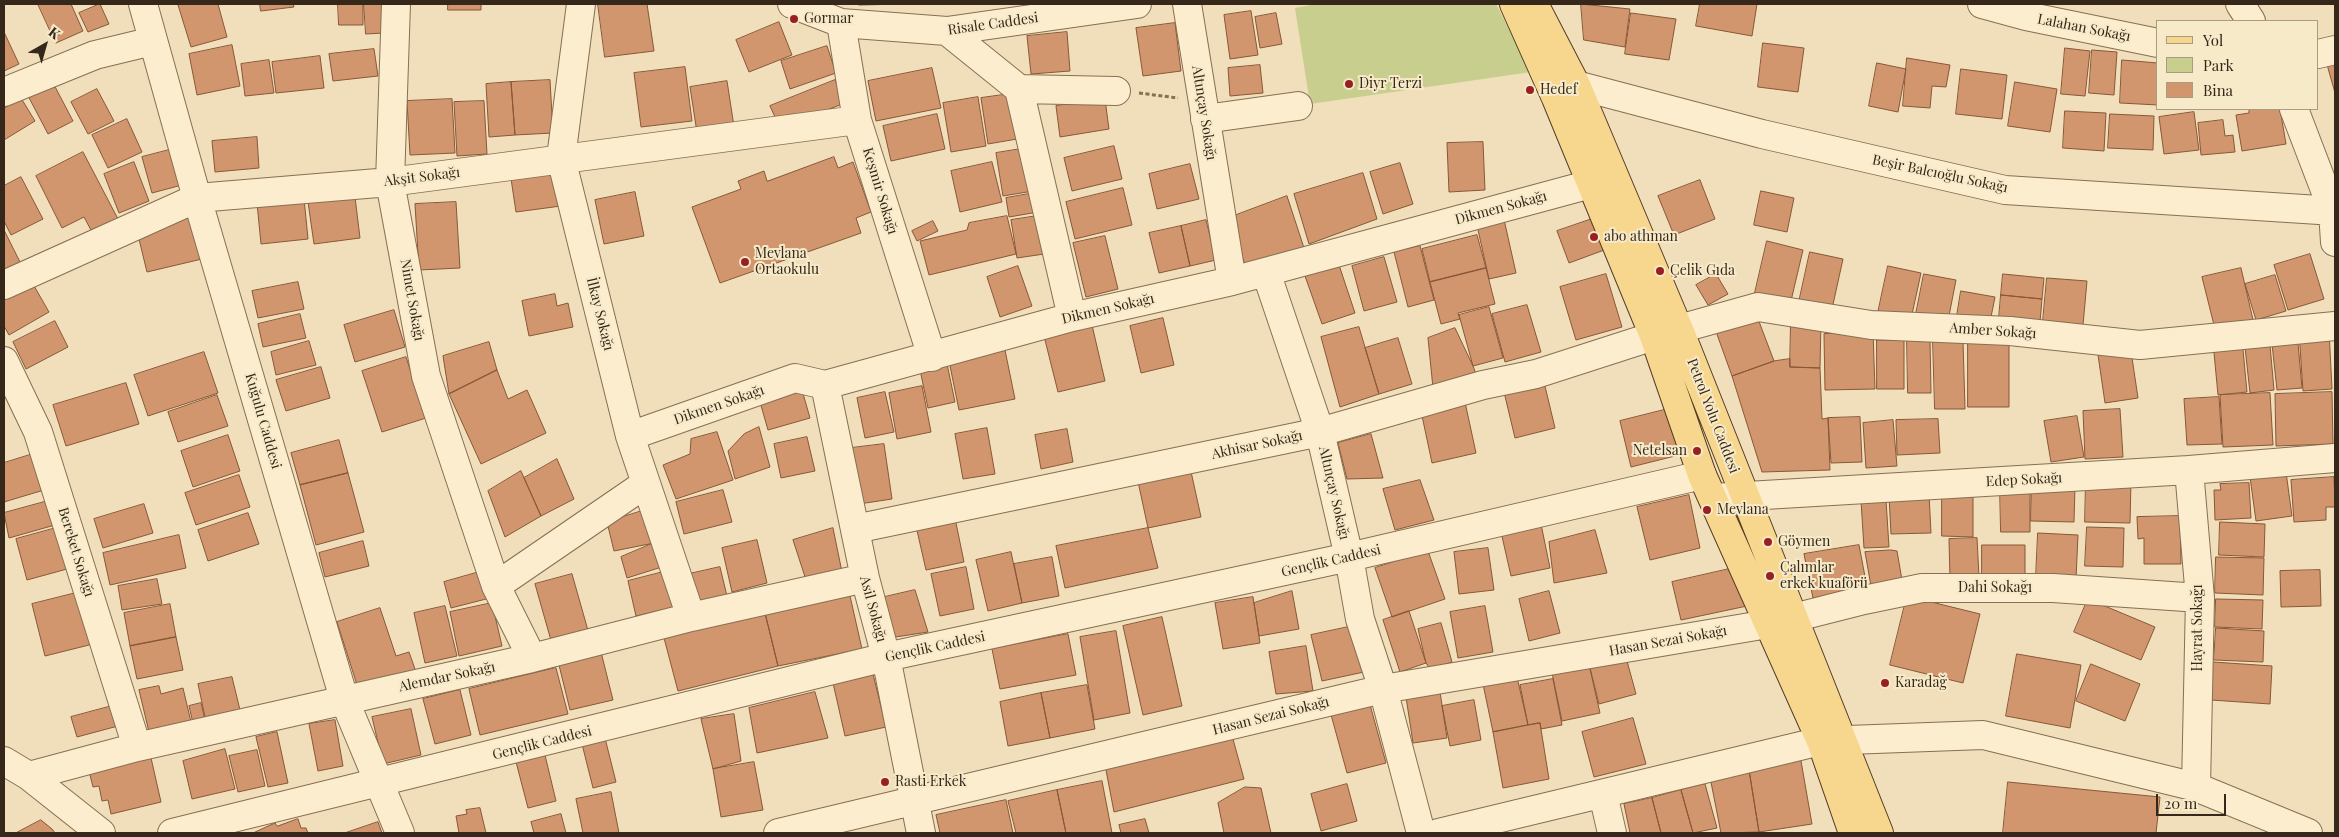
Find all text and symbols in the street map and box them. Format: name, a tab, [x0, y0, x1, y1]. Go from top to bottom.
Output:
street label: Risale Caddesi	[947, 9, 1039, 39]
place label: Gormar	[804, 11, 853, 27]
street label: Lalahan Sokağı	[2036, 11, 2132, 45]
marker: Gormar	[788, 13, 800, 25]
north arrow	[20, 20, 70, 70]
legend	[2156, 20, 2319, 110]
text: K	[45, 22, 64, 43]
text: Yol	[2203, 30, 2223, 50]
text: Park	[2203, 55, 2234, 75]
street label: Altınçay Sokağı	[1188, 64, 1220, 162]
place label: Diyr Terzi	[1359, 76, 1422, 92]
marker: Diyr Terzi	[1343, 78, 1355, 90]
text: Bina	[2203, 80, 2233, 100]
place label: Hedef	[1540, 82, 1577, 98]
marker: Hedef	[1524, 84, 1536, 96]
street label: Keşmir Sokağı	[859, 146, 901, 236]
street label: Beşir Balcıoğlu Sokağı	[1871, 151, 2009, 197]
street label: Akşit Sokağı	[383, 164, 461, 190]
street label: Dikmen Sokağı	[1453, 188, 1549, 228]
place label: abo athman	[1604, 229, 1678, 245]
marker: abo athman	[1588, 231, 1600, 243]
place label: Mevlana Ortaokulu	[755, 246, 819, 278]
marker: Mevlana Ortaokulu	[739, 256, 751, 268]
street label: Nimet Sokağı	[397, 258, 427, 342]
place label: Çelik Gıda	[1670, 263, 1735, 279]
marker: Çelik Gıda	[1654, 265, 1666, 277]
street label: İlkay Sokağı	[583, 276, 617, 352]
street label: Dikmen Sokağı	[1060, 290, 1156, 328]
street label: Amber Sokağı	[1949, 320, 2037, 342]
street label: Petrol Yolu Caddesi	[1683, 356, 1743, 476]
street label: Kuğulu Caddesi	[241, 371, 285, 471]
street label: Dikmen Sokağı	[672, 382, 766, 428]
street label: Akhisar Sokağı	[1210, 427, 1304, 463]
place label: Netelsan	[1633, 443, 1687, 459]
street label: Altınçay Sokağı	[1315, 445, 1353, 541]
marker: Netelsan	[1691, 445, 1703, 457]
street label: Edep Sokağı	[1985, 470, 2063, 490]
place label: Mevlana	[1717, 502, 1769, 518]
marker: Mevlana	[1701, 504, 1713, 516]
street label: Bereket Sokağı	[54, 505, 98, 599]
place label: Göymen	[1778, 534, 1830, 550]
marker: Göymen	[1762, 536, 1774, 548]
street label: Gençlik Caddesi	[1280, 541, 1382, 581]
place label: Çalımlar erkek kuaförü	[1780, 560, 1868, 592]
marker: Çalımlar erkek kuaförü	[1764, 570, 1776, 582]
street label: Asil Sokağı	[856, 574, 890, 644]
street label: Dahi Sokağı	[1958, 580, 2032, 596]
street label: Hayrat Sokağı	[2190, 584, 2206, 672]
street label: Hasan Sezai Sokağı	[1608, 622, 1728, 660]
street label: Gençlik Caddesi	[884, 628, 986, 666]
street label: Alemdar Sokağı	[397, 659, 497, 695]
place label: Karadağ	[1895, 675, 1947, 691]
marker: Karadağ	[1879, 677, 1891, 689]
street label: Hasan Sezai Sokağı	[1211, 693, 1331, 739]
street label: Gençlik Caddesi	[491, 723, 593, 763]
place label: Rasti Erkek	[895, 774, 966, 790]
marker: Rasti Erkek	[879, 776, 891, 788]
scale bar	[2159, 784, 2229, 816]
text: 20 m	[2164, 793, 2197, 813]

